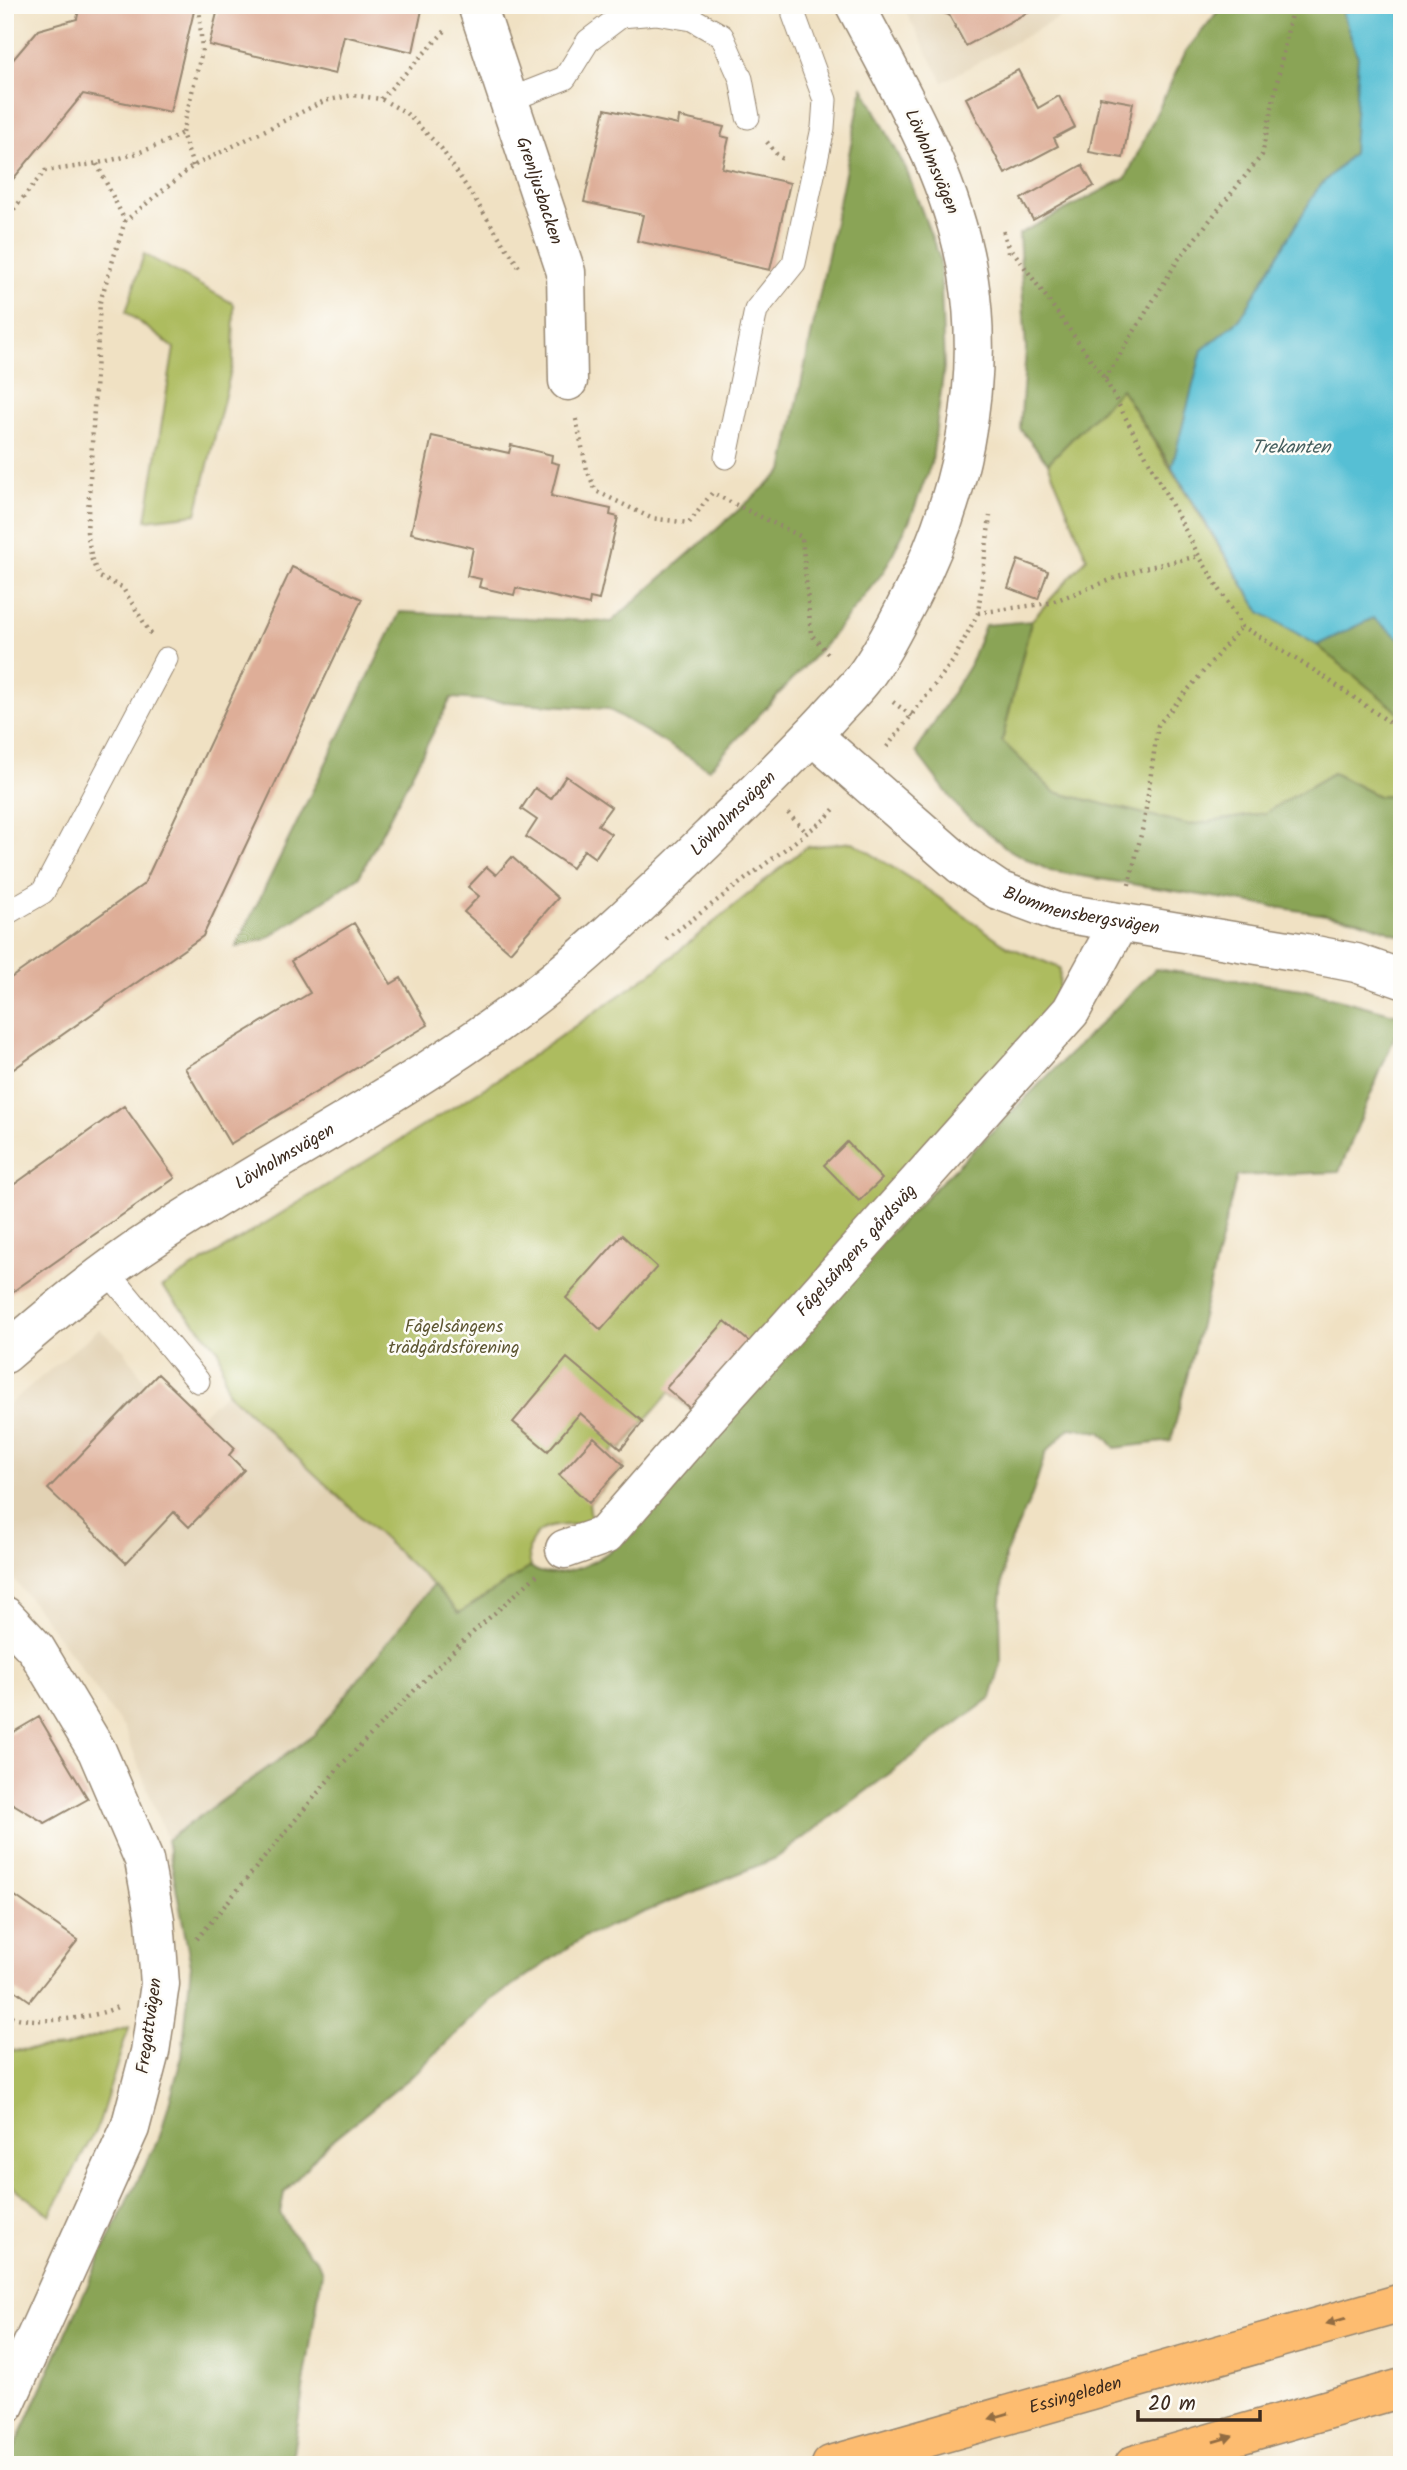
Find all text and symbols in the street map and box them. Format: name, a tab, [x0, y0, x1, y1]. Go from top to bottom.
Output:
street label: Lövholmsvägen	[896, 105, 966, 219]
street label: Grenljusbacken	[507, 133, 570, 249]
water label: Trekanten	[1252, 433, 1332, 463]
street label: Lövholmsvägen	[683, 764, 784, 863]
street label: Blommensbergsvägen	[999, 879, 1162, 943]
street label: Lövholmsvägen	[229, 1116, 341, 1198]
street label: Fågelsångens gårdsväg	[789, 1178, 924, 1324]
park label: Fågelsångens trädgårdsförening	[388, 1313, 520, 1363]
street label: Fregattvägen	[129, 1976, 171, 2076]
one-way arrow	[1325, 2317, 1346, 2327]
street label: Essingeleden	[1025, 2369, 1125, 2423]
scale bar	[1138, 2379, 1260, 2423]
text: 20 m	[1148, 2388, 1196, 2421]
one-way arrow	[988, 2412, 1009, 2422]
one-way arrow	[1212, 2433, 1234, 2444]

